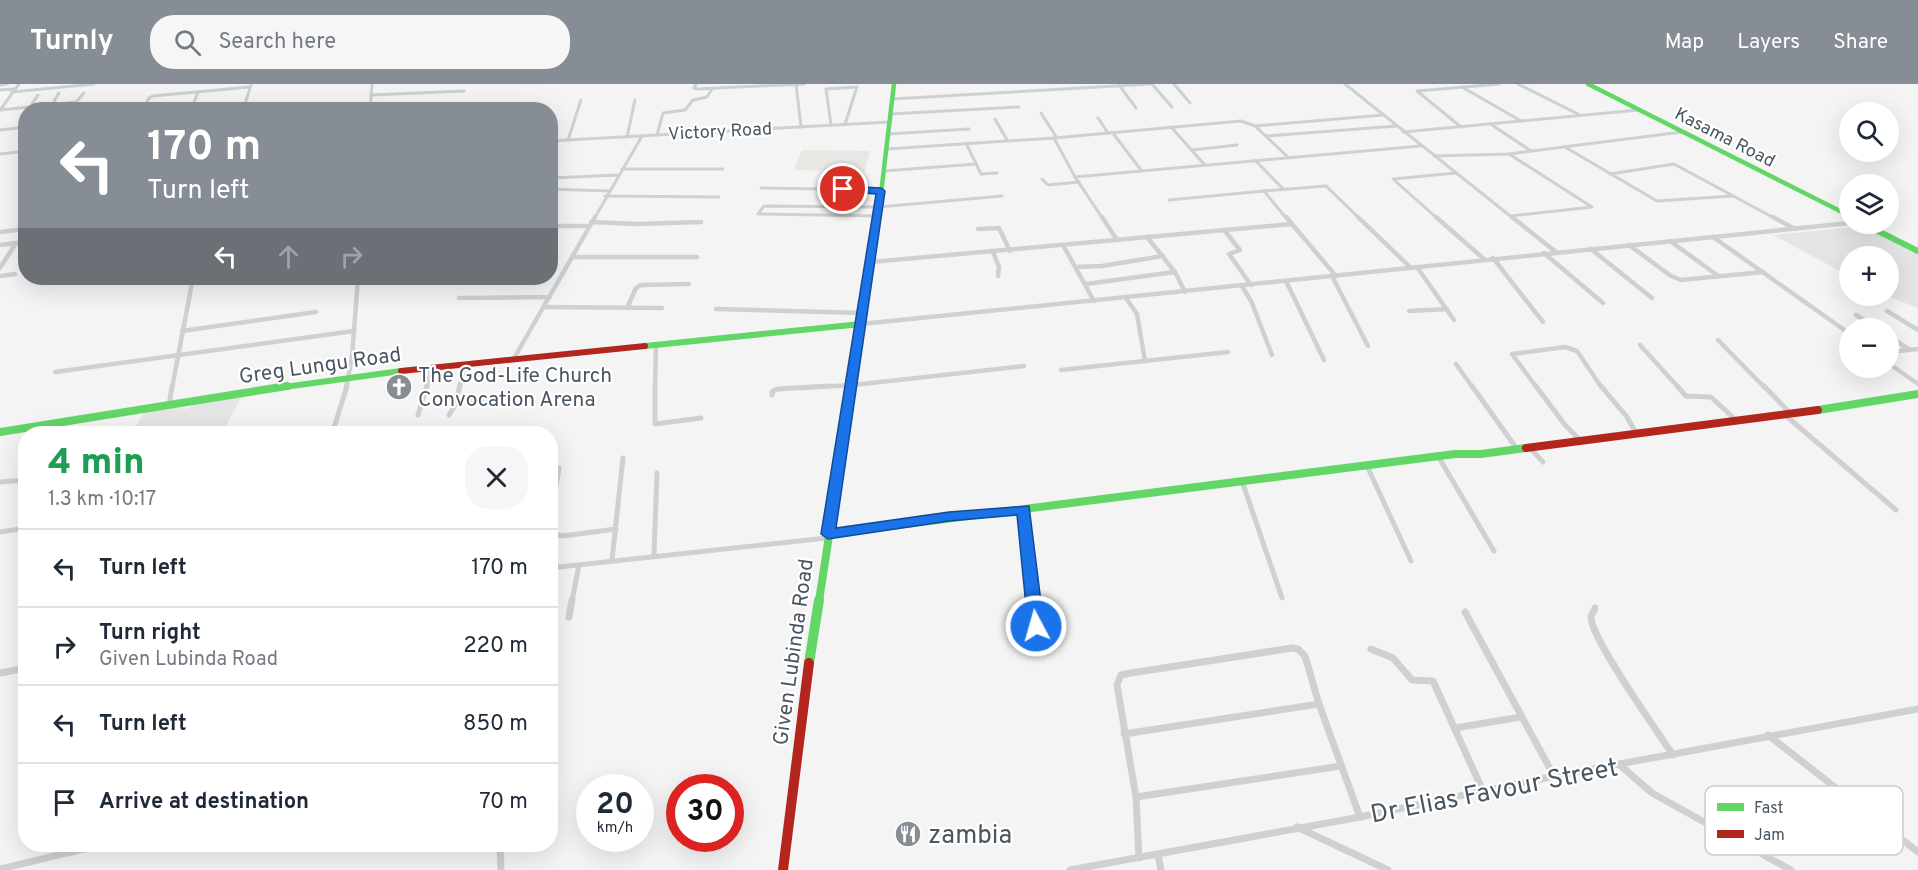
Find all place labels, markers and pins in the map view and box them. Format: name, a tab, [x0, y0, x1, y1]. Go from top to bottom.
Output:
pin	[817, 163, 868, 214]
place label: The God-Life Church Convocation Arena	[418, 363, 612, 414]
church icon: The God-Life Church Convocation Arena	[384, 372, 414, 402]
restaurant icon: zambia	[893, 819, 923, 849]
place label: zambia	[928, 820, 1012, 853]

